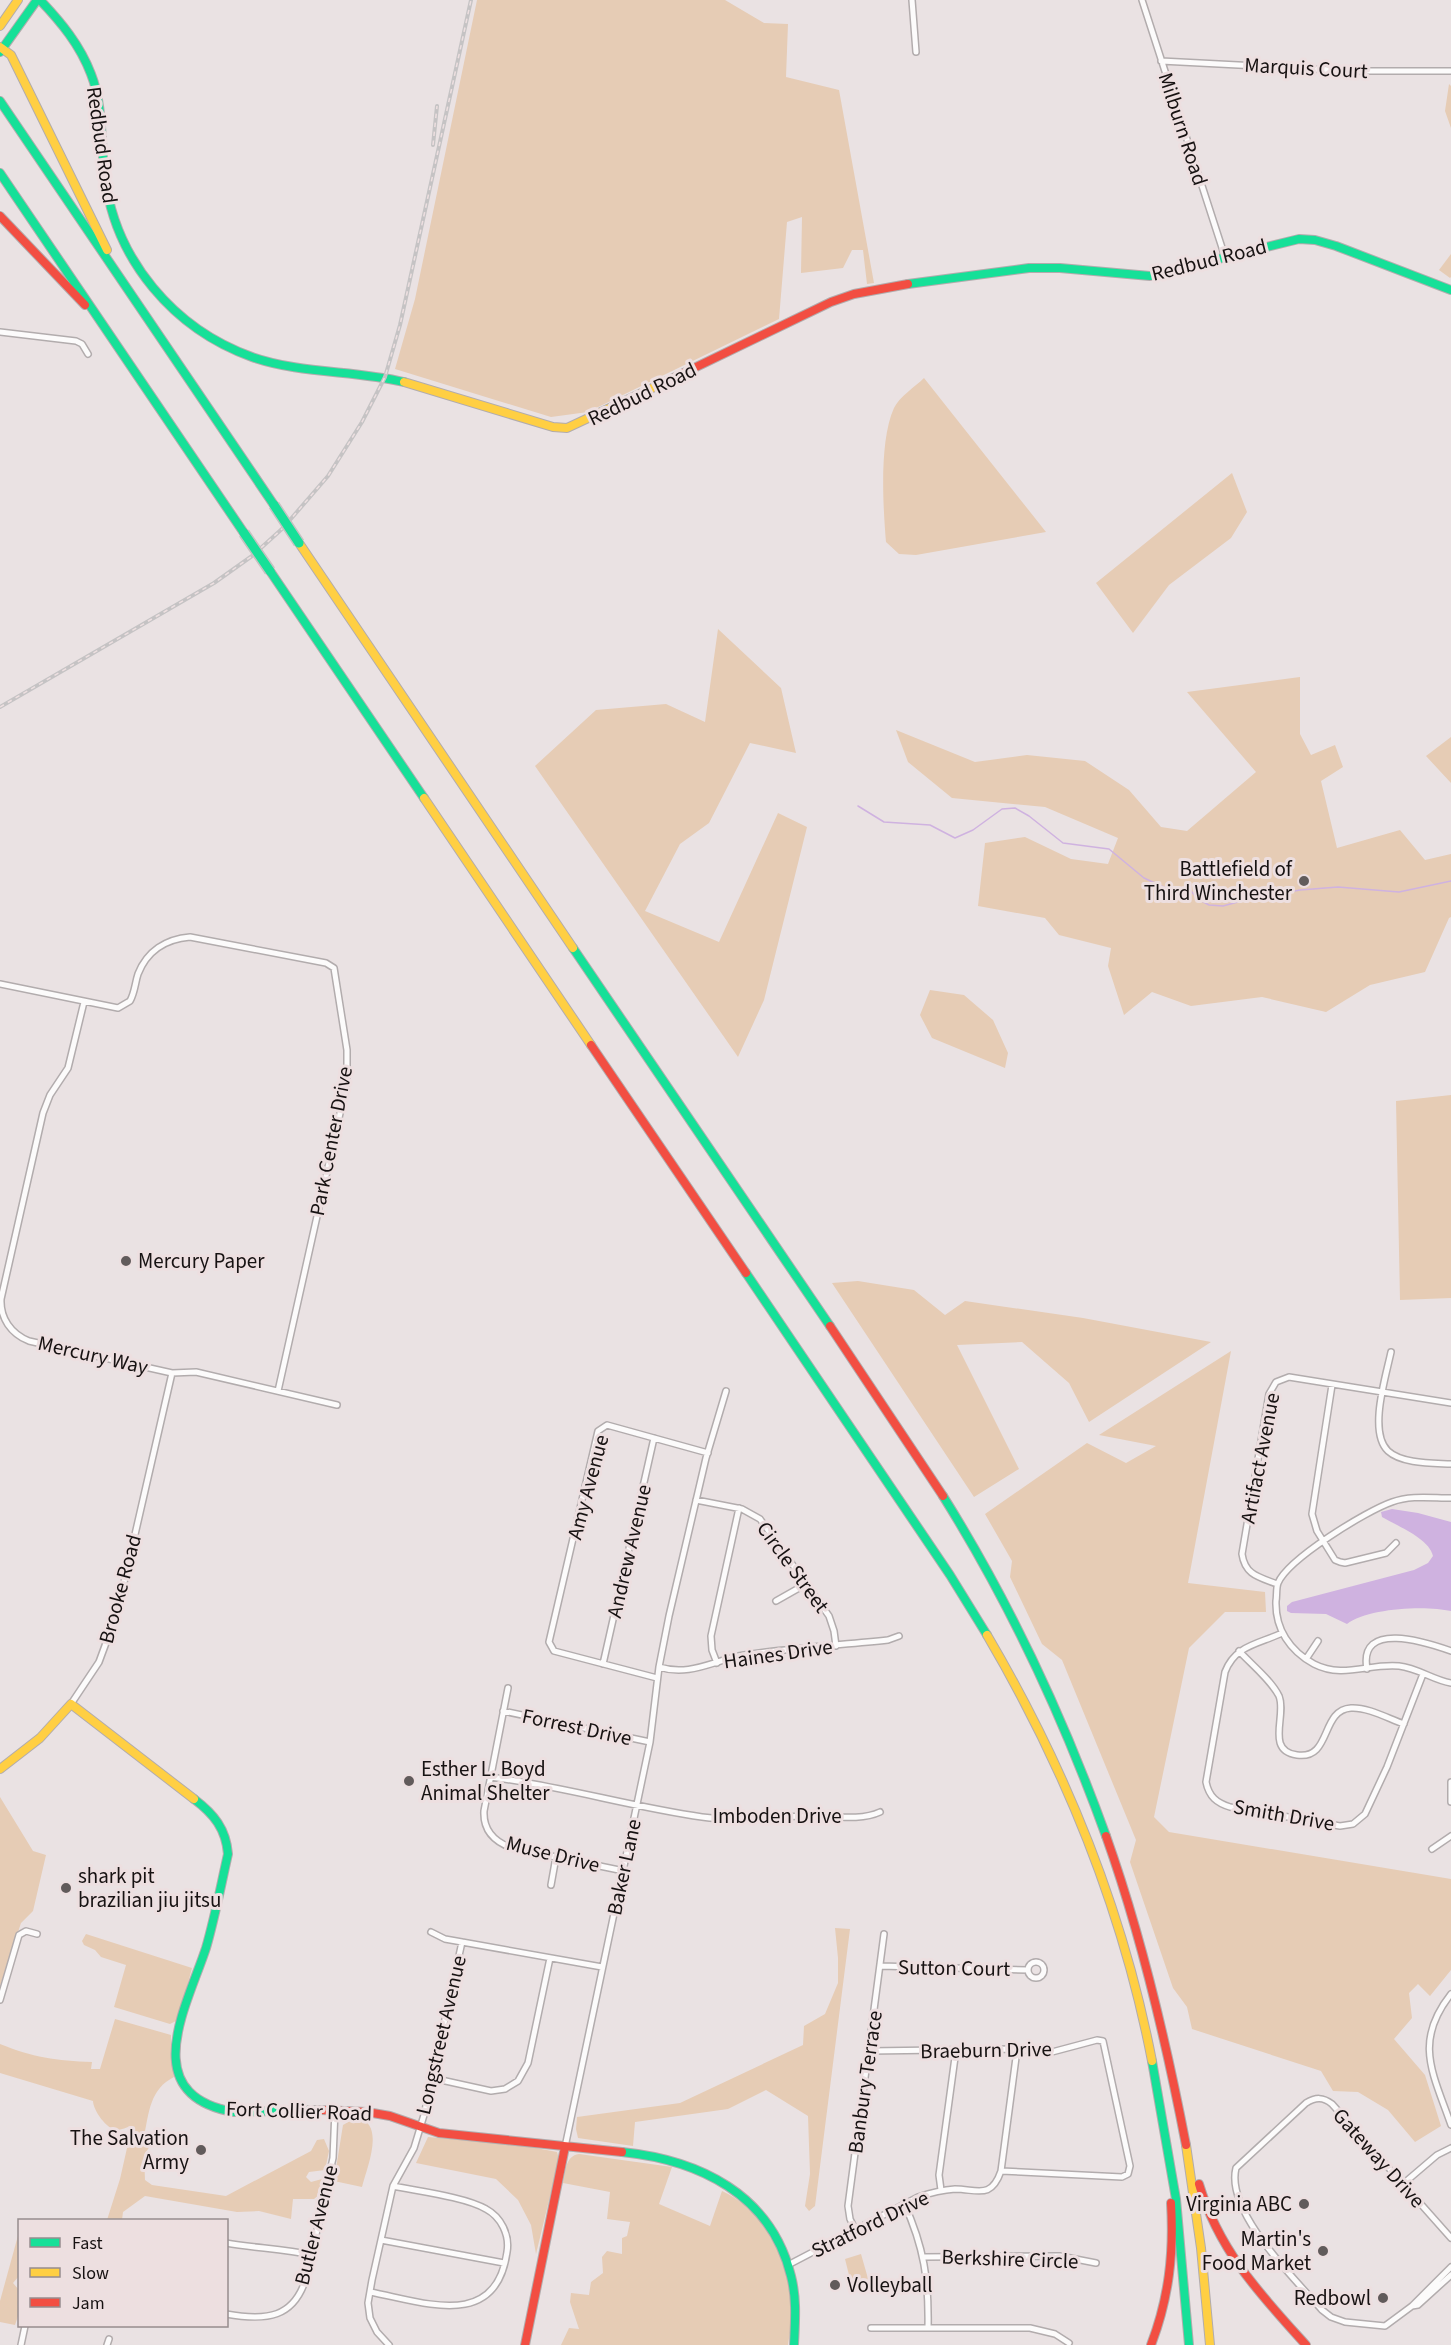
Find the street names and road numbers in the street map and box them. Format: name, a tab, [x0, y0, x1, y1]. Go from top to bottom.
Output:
street label: Marquis Court	[1244, 50, 1368, 86]
street label: Milburn Road	[1151, 69, 1215, 189]
street label: Redbud Road	[79, 85, 125, 205]
street label: Redbud Road	[1148, 231, 1270, 289]
street label: Redbud Road	[582, 355, 702, 433]
street label: Park Center Drive	[302, 1064, 360, 1218]
street label: Mercury Way	[35, 1328, 151, 1382]
street label: Artifact Avenue	[1233, 1390, 1287, 1526]
street label: Amy Avenue	[560, 1431, 616, 1543]
street label: Andrew Avenue	[599, 1481, 659, 1621]
street label: Circle Street	[750, 1515, 836, 1619]
street label: Brooke Road	[91, 1531, 149, 1647]
street label: Haines Drive	[722, 1632, 834, 1676]
street label: Forrest Drive	[519, 1701, 635, 1753]
street label: Smith Drive	[1231, 1791, 1337, 1839]
street label: Imboden Drive	[712, 1801, 842, 1831]
street label: Baker Lane	[599, 1816, 649, 1918]
street label: Muse Drive	[503, 1828, 603, 1880]
street label: Longstreet Avenue	[408, 1952, 474, 2118]
street label: Sutton Court	[898, 1952, 1010, 1984]
street label: Banbury Terrace	[840, 2009, 890, 2155]
street label: Braeburn Drive	[920, 2034, 1052, 2066]
street label: Fort Collier Road	[225, 2093, 373, 2129]
street label: Gateway Drive	[1326, 2101, 1432, 2215]
street label: Butler Avenue	[287, 2162, 345, 2288]
street label: Stratford Drive	[806, 2183, 934, 2265]
street label: Berkshire Circle	[941, 2242, 1079, 2276]

